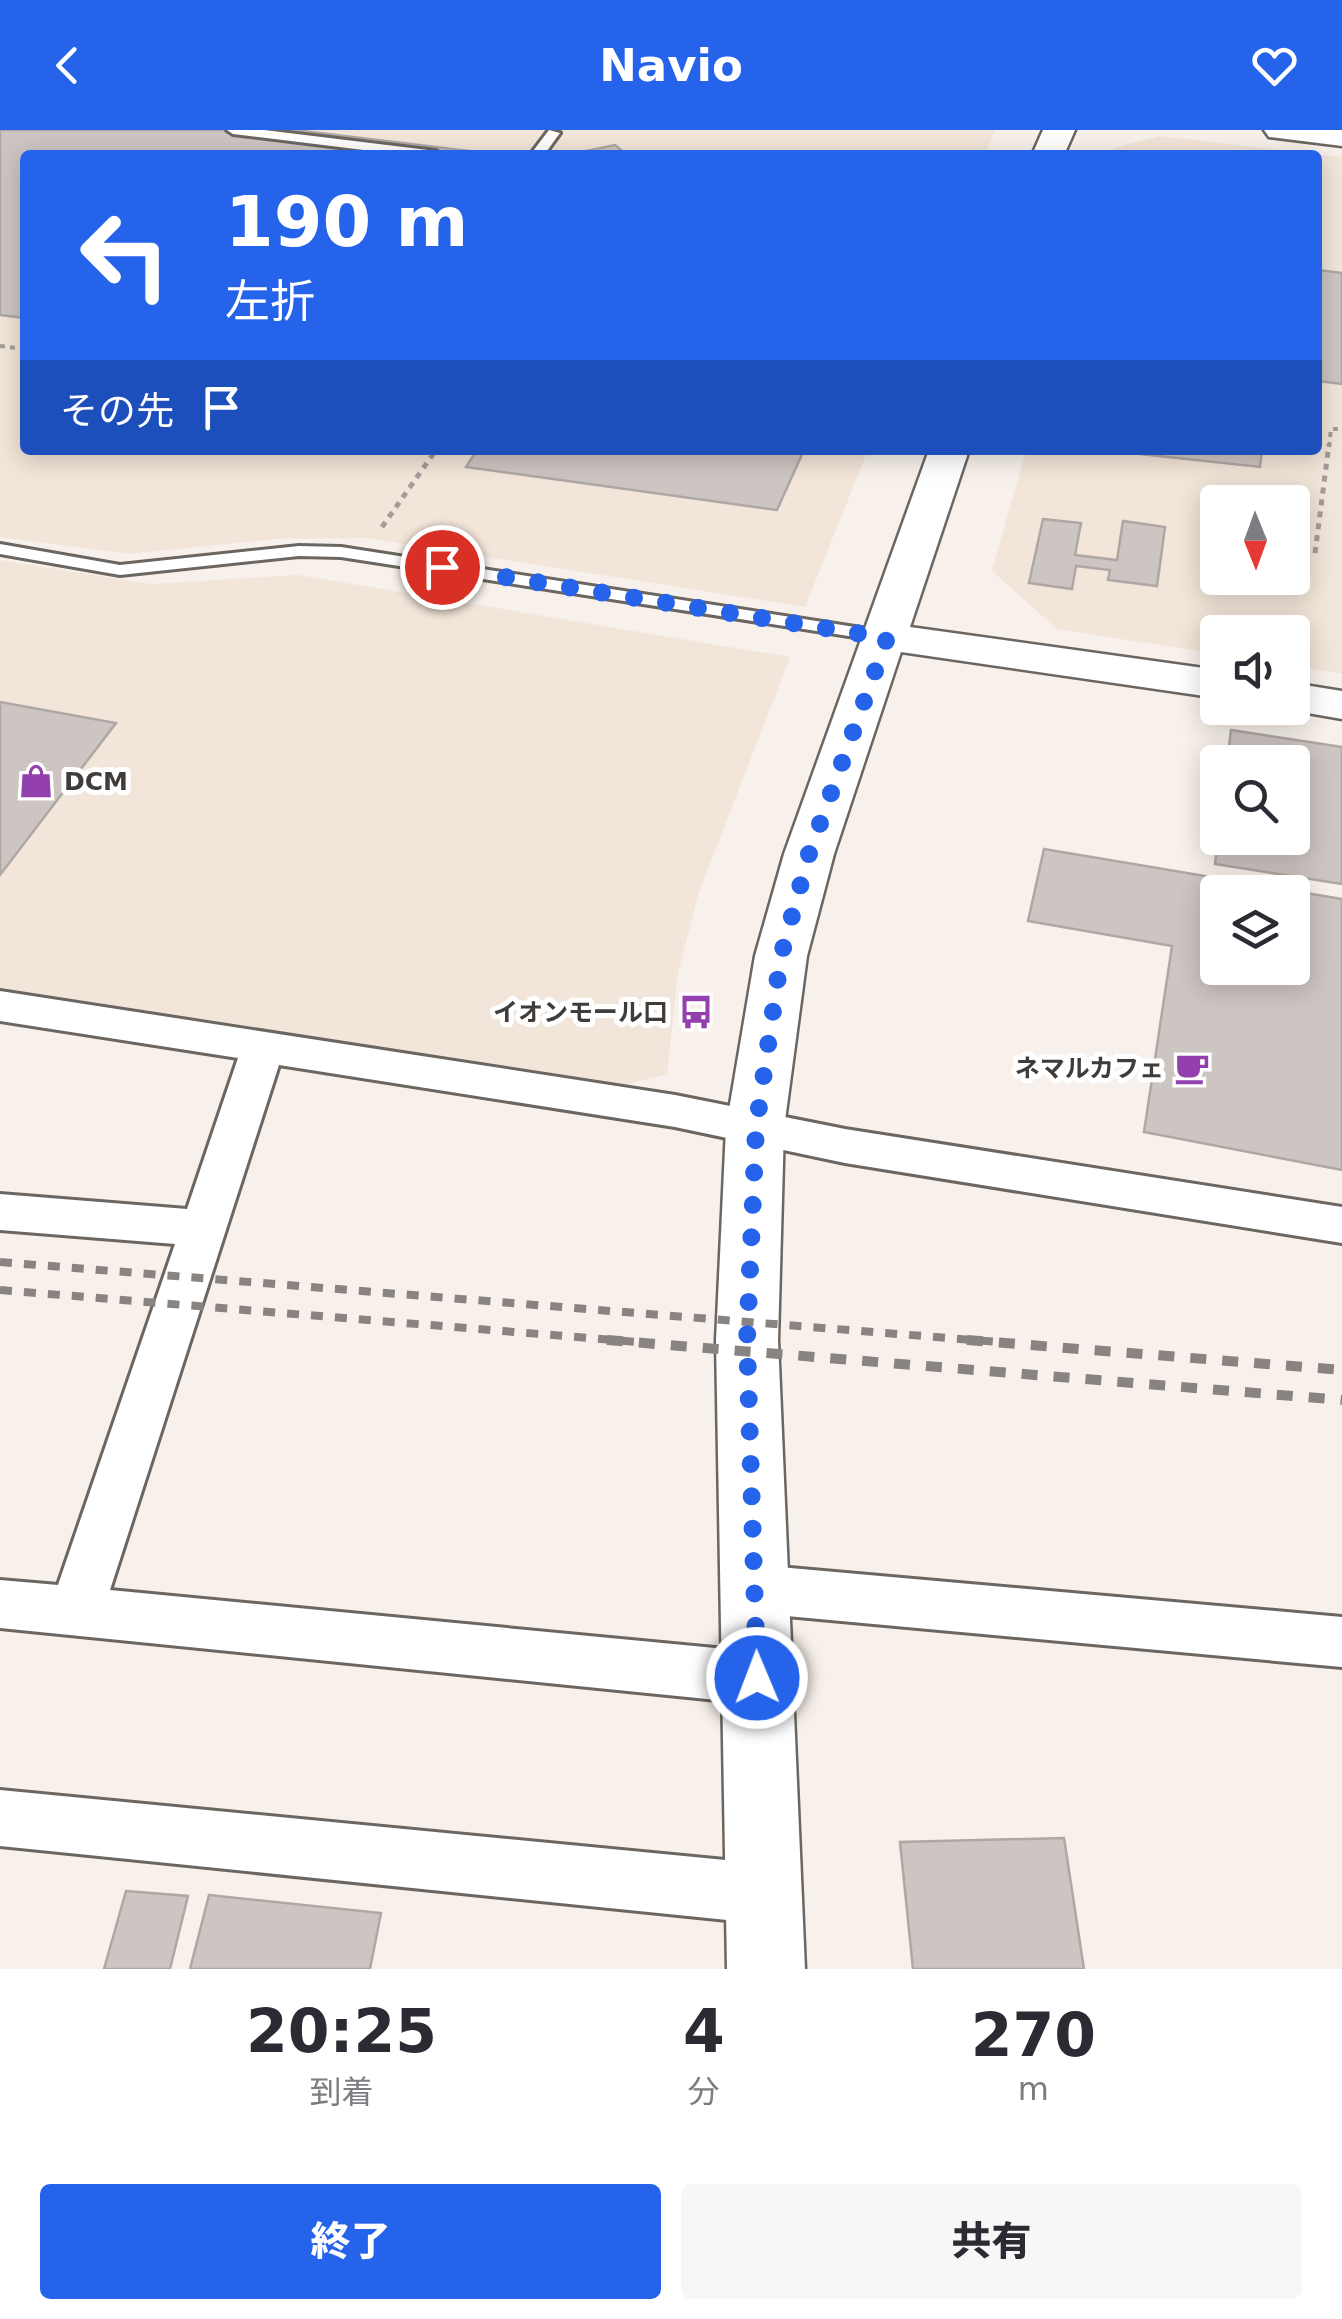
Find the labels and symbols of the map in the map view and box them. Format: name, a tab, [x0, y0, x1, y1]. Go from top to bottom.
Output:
north arrow	[1200, 485, 1310, 595]
pin	[400, 525, 485, 610]
shop icon: DCM	[17, 762, 55, 800]
place label: DCM	[64, 767, 128, 796]
bus stop icon: イオンモール口	[677, 993, 715, 1031]
place label: イオンモール口	[493, 998, 668, 1027]
cafe icon: ネマルカフェ	[1173, 1049, 1211, 1087]
place label: ネマルカフェ	[1015, 1054, 1164, 1083]
position arrow	[705, 1626, 809, 1730]

